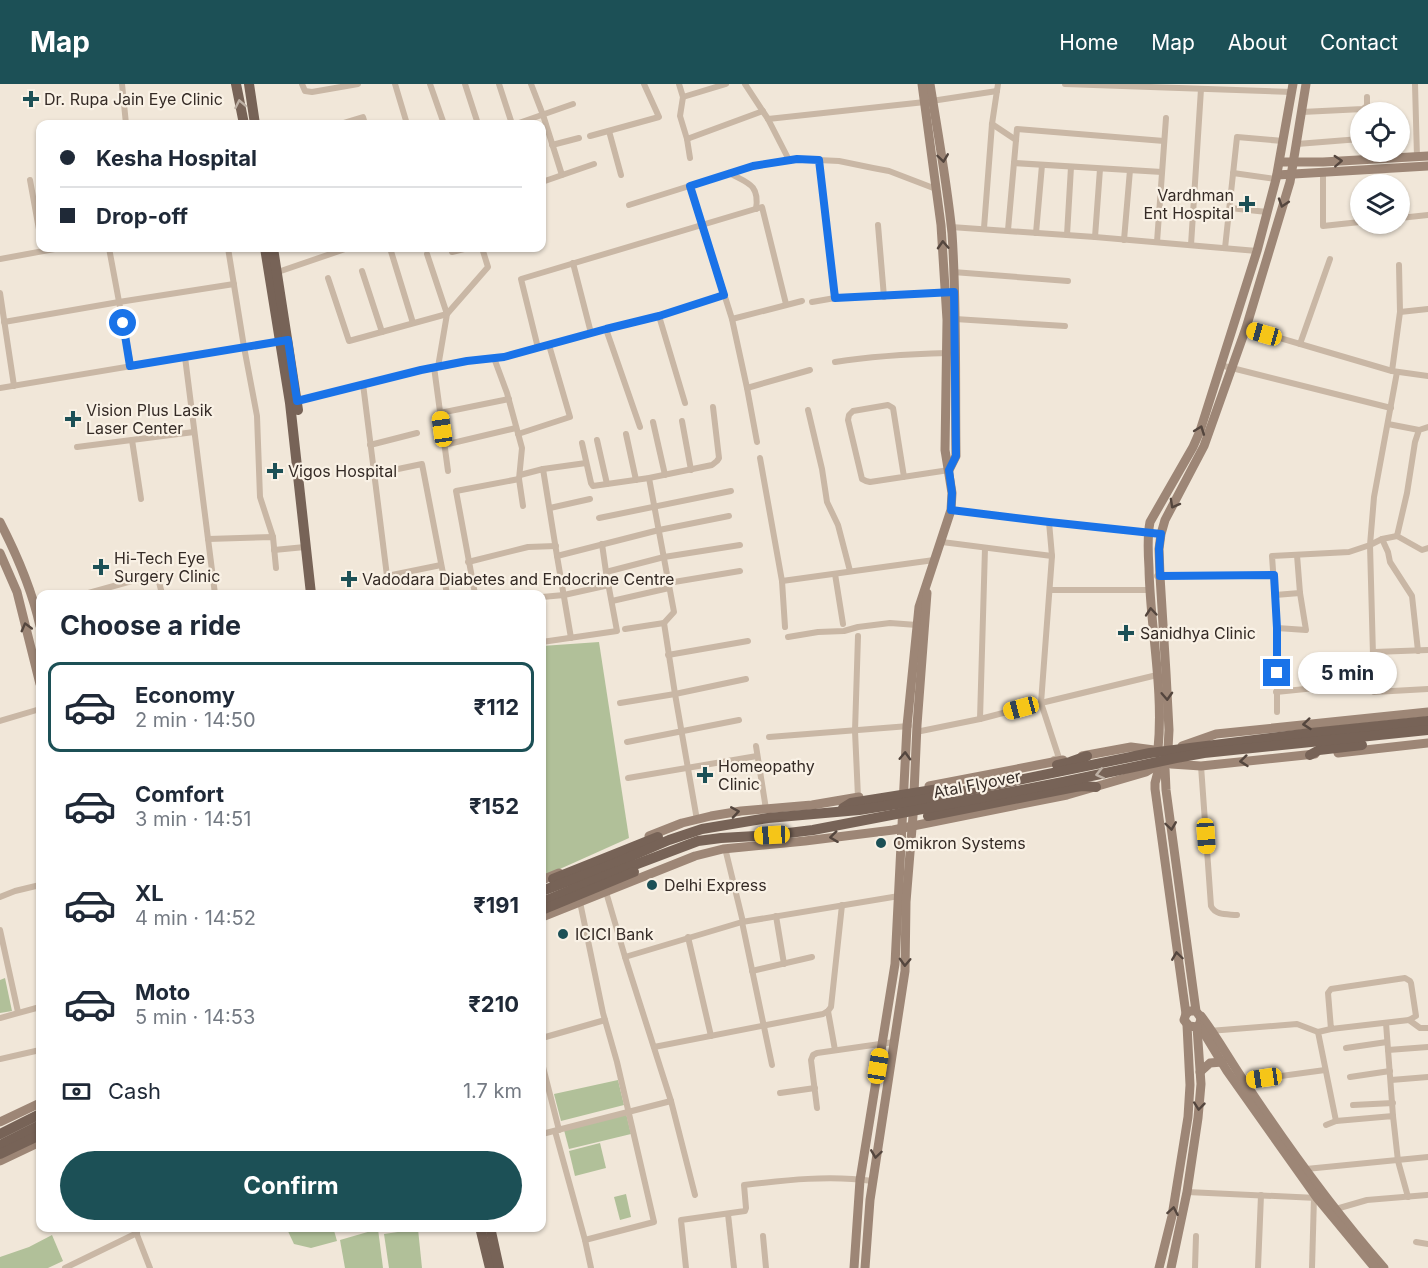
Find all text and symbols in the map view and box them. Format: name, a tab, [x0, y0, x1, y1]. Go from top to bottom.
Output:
text: Map	[30, 25, 90, 59]
text: Home	[1059, 30, 1118, 55]
text: Map	[1151, 30, 1195, 55]
text: About	[1228, 30, 1287, 55]
text: Contact	[1320, 30, 1398, 55]
place label: Dr. Rupa Jain Eye Clinic	[44, 89, 223, 109]
marker: Dr. Rupa Jain Eye Clinic	[22, 90, 40, 108]
one-way arrow	[234, 100, 247, 110]
map controls	[1350, 102, 1410, 234]
button: locate	[1350, 102, 1410, 162]
text: Kesha Hospital	[96, 145, 257, 171]
one-way arrow	[936, 154, 948, 163]
one-way arrow	[1334, 154, 1343, 167]
button: layers	[1350, 174, 1410, 234]
place label: Vardhman Ent Hospital	[1143, 185, 1234, 223]
marker: Vardhman Ent Hospital	[1238, 195, 1256, 213]
one-way arrow	[1278, 197, 1290, 208]
text: Drop-off	[96, 203, 188, 229]
one-way arrow	[936, 240, 949, 249]
route start	[109, 309, 136, 336]
car	[1244, 320, 1284, 348]
place label: Vision Plus Lasik Laser Center	[86, 400, 213, 438]
marker: Vision Plus Lasik Laser Center	[64, 410, 82, 428]
car	[431, 410, 453, 448]
one-way arrow	[1192, 425, 1205, 436]
place label: Vigos Hospital	[288, 461, 397, 481]
marker: Vigos Hospital	[266, 462, 284, 480]
one-way arrow	[1170, 498, 1181, 508]
place label: Hi-Tech Eye Surgery Clinic	[114, 548, 220, 586]
marker: Hi-Tech Eye Surgery Clinic	[92, 558, 110, 576]
place label: Vadodara Diabetes and Endocrine Centre	[362, 569, 674, 589]
marker: Vadodara Diabetes and Endocrine Centre	[340, 570, 358, 588]
one-way arrow	[1145, 607, 1158, 616]
text: Choose a ride	[60, 609, 241, 642]
one-way arrow	[20, 623, 33, 633]
place label: Sanidhya Clinic	[1140, 623, 1256, 643]
marker: Sanidhya Clinic	[1117, 624, 1135, 642]
callout: 5 min	[1298, 652, 1397, 694]
route end	[1263, 659, 1290, 686]
text: 5 min	[1321, 661, 1374, 685]
icon: car	[63, 680, 117, 734]
text: Economy	[135, 682, 235, 708]
one-way arrow	[1161, 691, 1174, 700]
text: ₹112	[474, 694, 519, 720]
car	[1001, 695, 1041, 721]
text: 2 min · 14:50	[135, 708, 256, 732]
one-way arrow	[1303, 717, 1312, 730]
one-way arrow	[899, 751, 912, 760]
one-way arrow	[1240, 755, 1249, 767]
place label: Homeopathy Clinic	[718, 756, 815, 794]
marker: Homeopathy Clinic	[696, 766, 714, 784]
street label: Atal Flyover	[932, 766, 1022, 802]
one-way arrow	[1095, 766, 1105, 779]
icon: car	[63, 779, 117, 833]
text: Comfort	[135, 781, 224, 807]
text: ₹152	[469, 793, 519, 819]
text: 3 min · 14:51	[135, 807, 251, 831]
one-way arrow	[730, 807, 740, 819]
car	[1196, 817, 1216, 855]
one-way arrow	[1164, 821, 1177, 830]
car	[754, 825, 790, 845]
one-way arrow	[829, 830, 838, 843]
place label: Omikron Systems	[893, 833, 1026, 853]
marker: Omikron Systems	[874, 836, 888, 850]
place label: Delhi Express	[664, 875, 767, 895]
icon: car	[63, 878, 117, 932]
marker: Delhi Express	[645, 878, 659, 892]
text: XL	[135, 880, 164, 906]
text: ₹191	[473, 892, 519, 918]
text: 4 min · 14:52	[135, 906, 256, 930]
place label: ICICI Bank	[575, 924, 654, 944]
marker: ICICI Bank	[556, 927, 570, 941]
one-way arrow	[1172, 952, 1184, 961]
one-way arrow	[899, 957, 911, 966]
icon: car	[63, 977, 117, 1031]
text: Moto	[135, 979, 190, 1005]
text: ₹210	[468, 991, 519, 1017]
text: 5 min · 14:53	[135, 1005, 255, 1029]
car	[866, 1047, 890, 1085]
car	[1245, 1067, 1283, 1089]
icon: cash	[60, 1075, 93, 1108]
text: Cash	[108, 1078, 161, 1104]
text: 1.7 km	[463, 1079, 522, 1103]
one-way arrow	[1193, 1101, 1206, 1110]
one-way arrow	[870, 1150, 882, 1159]
button: Confirm	[60, 1151, 522, 1220]
one-way arrow	[1166, 1207, 1179, 1217]

